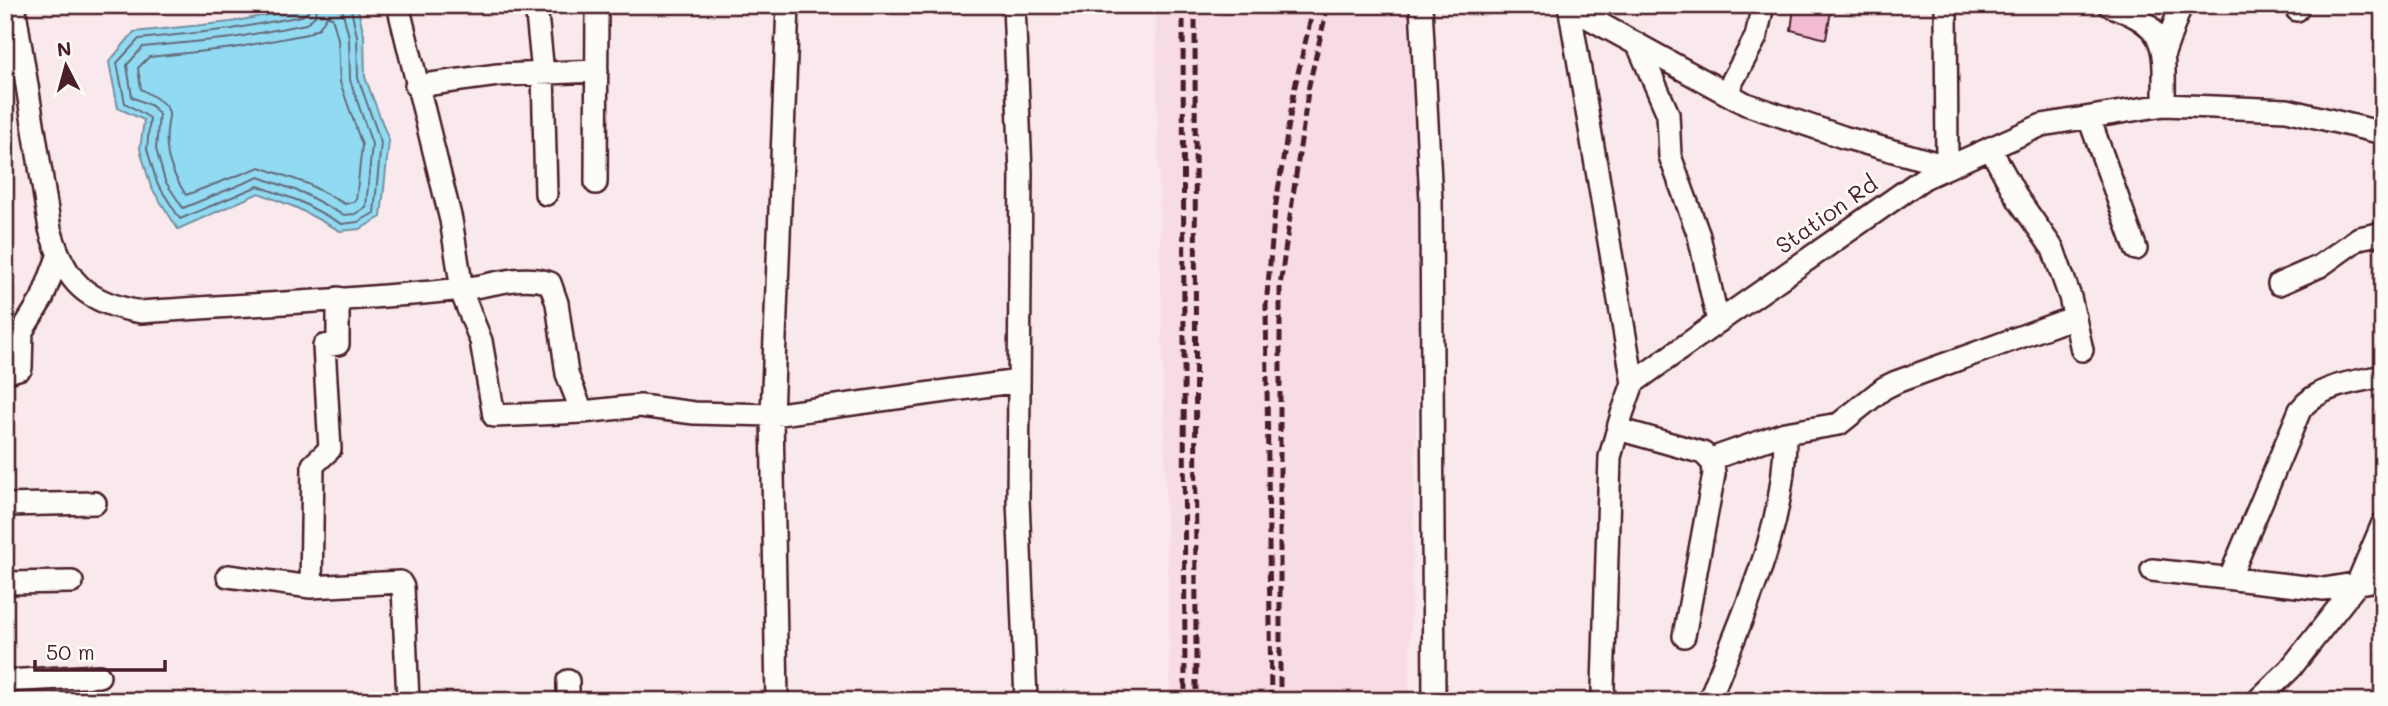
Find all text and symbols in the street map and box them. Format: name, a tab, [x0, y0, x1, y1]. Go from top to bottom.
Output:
north arrow	[32, 32, 102, 102]
text: N	[56, 35, 73, 62]
street label: Station Rd	[1769, 168, 1883, 260]
scale bar	[35, 629, 164, 673]
text: 50 m	[46, 638, 95, 665]

